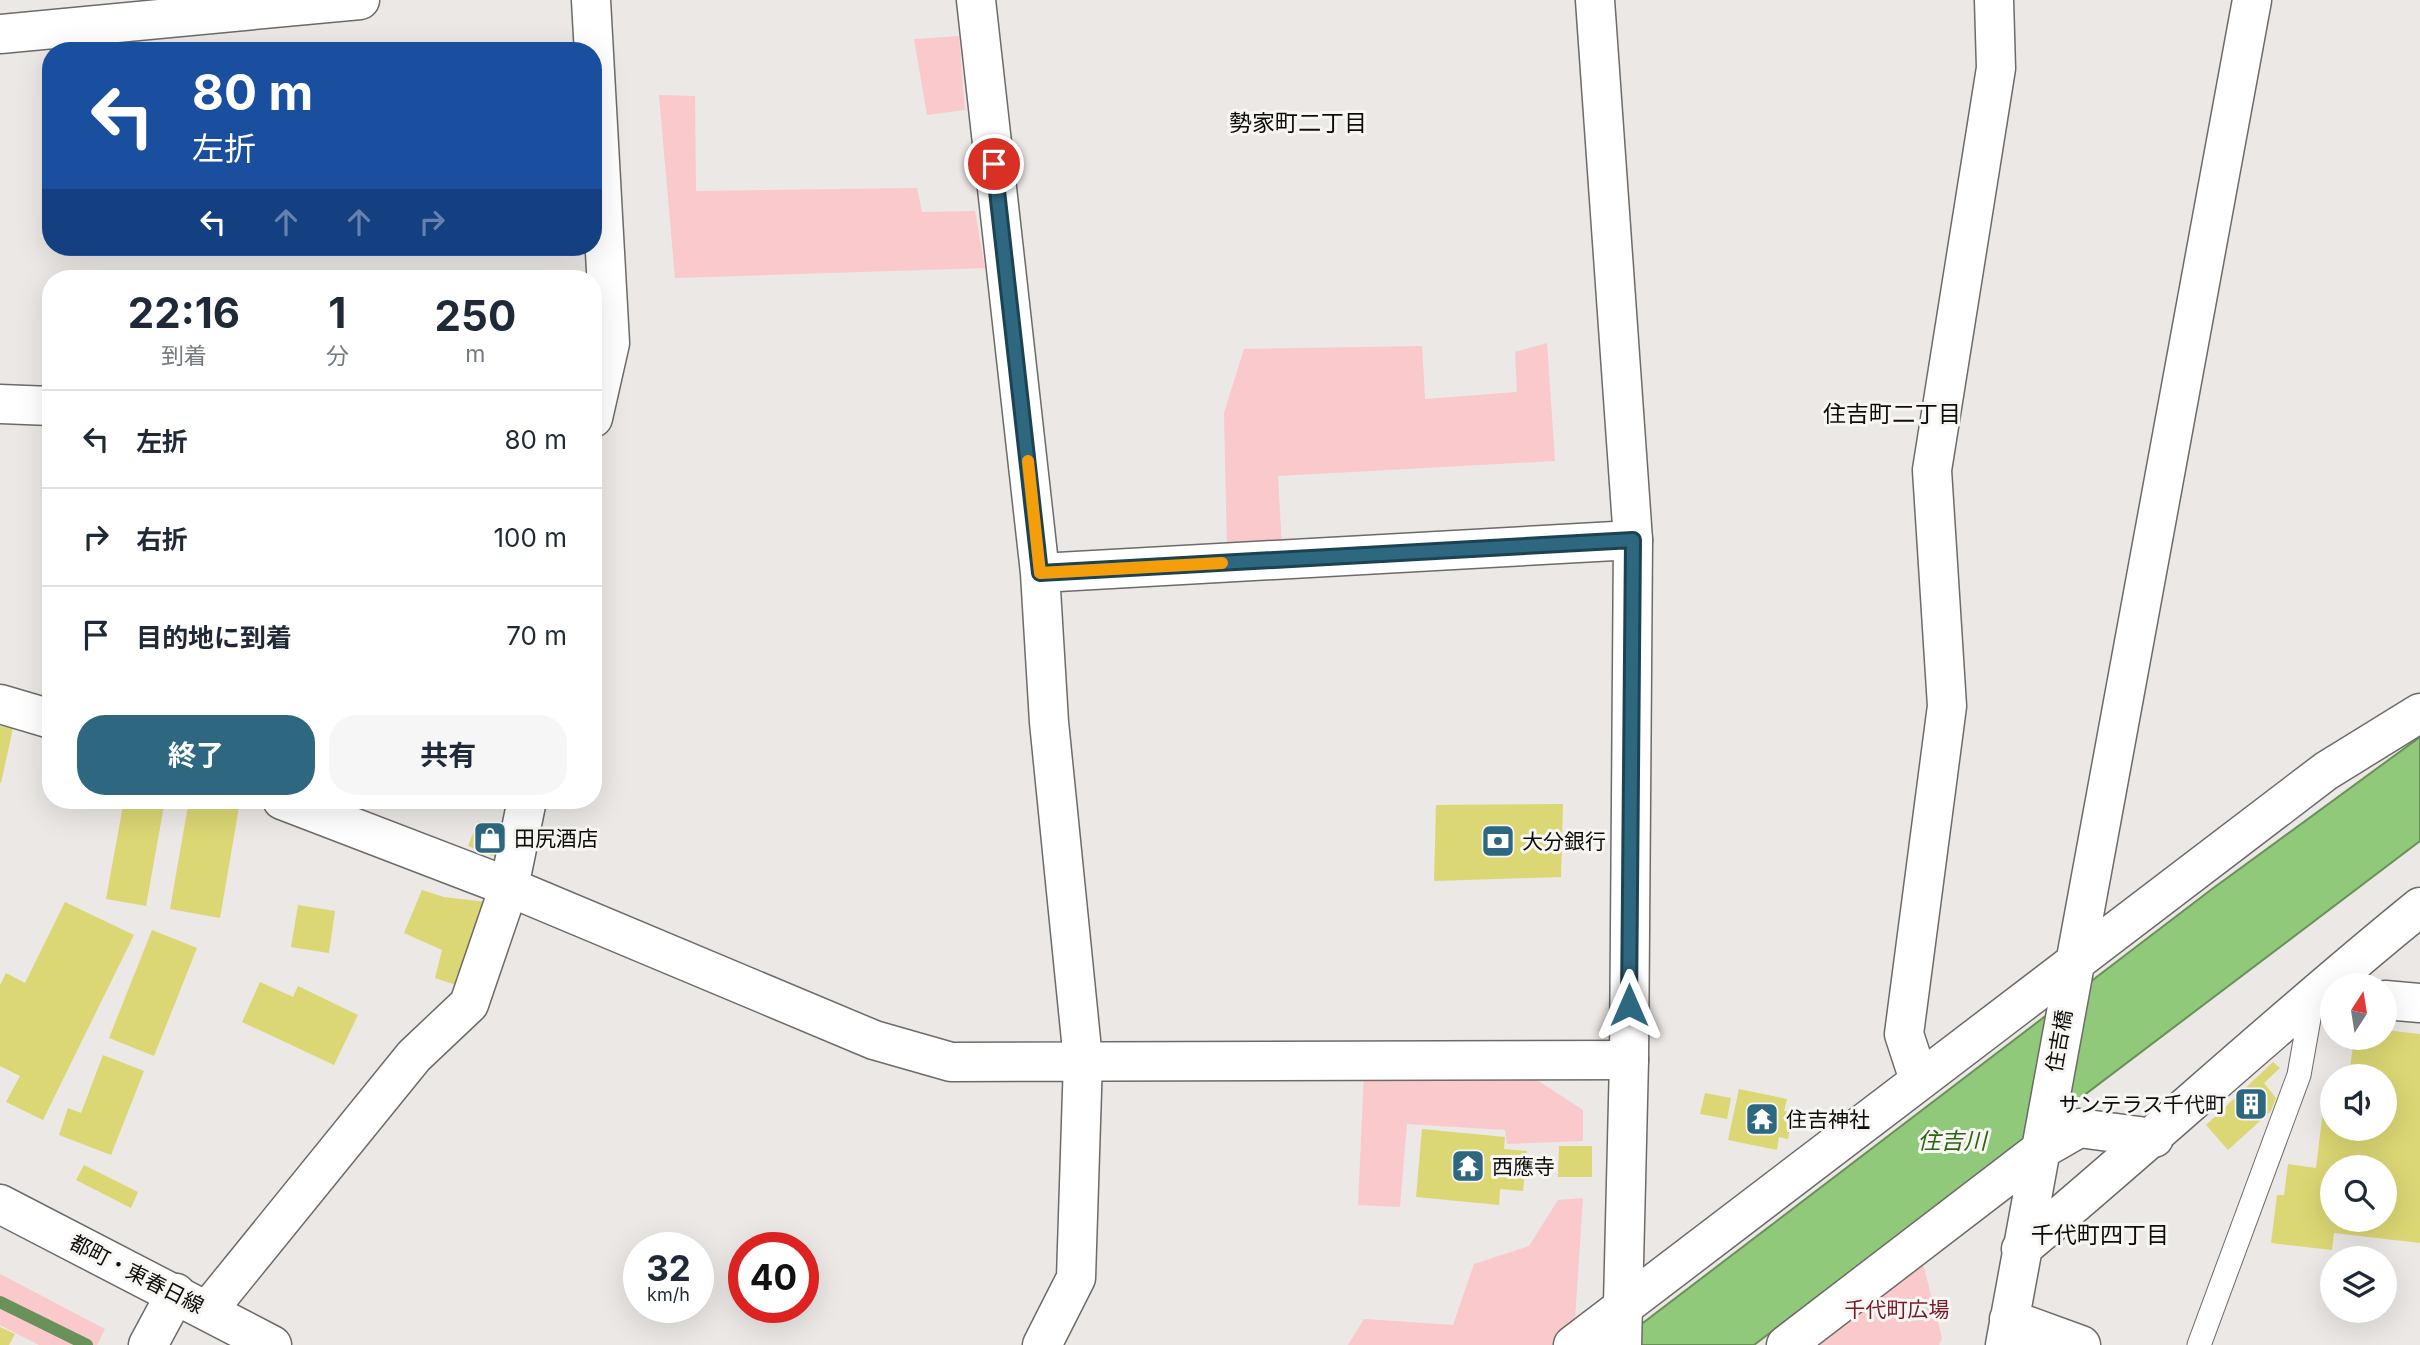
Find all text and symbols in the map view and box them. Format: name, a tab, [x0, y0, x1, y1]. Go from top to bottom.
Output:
text: 80 m	[192, 63, 313, 122]
icon: left	[77, 70, 168, 161]
district label: 勢家町二丁目	[1229, 109, 1367, 137]
text: 左折	[192, 129, 256, 168]
pin	[964, 134, 1024, 194]
icon: arrive	[975, 145, 1013, 183]
icon: left	[194, 203, 232, 241]
icon: ahead	[267, 203, 305, 241]
icon: ahead	[340, 203, 378, 241]
icon: right	[413, 203, 451, 241]
text: 22:16	[128, 287, 240, 338]
text: 1	[328, 287, 346, 338]
text: 250	[435, 290, 516, 341]
text: m	[465, 340, 485, 368]
text: 到着	[161, 342, 207, 370]
text: 分	[326, 342, 349, 370]
district label: 住吉町二丁目	[1823, 400, 1961, 428]
icon: left	[77, 420, 115, 458]
text: 80 m	[504, 424, 567, 455]
text: 左折	[136, 426, 188, 457]
icon: right	[77, 518, 115, 556]
text: 100 m	[494, 522, 567, 553]
text: 右折	[136, 524, 188, 555]
icon: arrive	[77, 616, 115, 654]
text: 70 m	[506, 620, 567, 651]
text: 目的地に到着	[136, 622, 292, 653]
button: 終了	[77, 715, 315, 795]
button: 共有	[329, 715, 567, 795]
shop icon: 田尻酒店	[471, 819, 509, 857]
bank icon: 大分銀行	[1479, 822, 1517, 860]
place label: 田尻酒店	[514, 826, 598, 851]
place label: 大分銀行	[1522, 829, 1606, 854]
position arrow	[1592, 968, 1666, 1042]
north arrow	[2320, 973, 2398, 1050]
map controls	[2320, 973, 2397, 1323]
street label: 住吉橋	[2041, 1008, 2077, 1074]
button: sound	[2320, 1064, 2397, 1141]
building icon: サンテラス千代町	[2232, 1085, 2270, 1123]
place label: サンテラス千代町	[2058, 1092, 2226, 1117]
temple icon: 住吉神社	[1743, 1100, 1781, 1138]
place label: 住吉神社	[1786, 1107, 1870, 1132]
water label: 住吉川	[1918, 1127, 1990, 1155]
temple icon: 西應寺	[1449, 1147, 1487, 1185]
place label: 西應寺	[1492, 1154, 1555, 1179]
button: search	[2320, 1155, 2397, 1232]
district label: 千代町四丁目	[2031, 1221, 2169, 1249]
street label: 都町・東春日線	[66, 1229, 208, 1319]
speed limit sign: 40	[728, 1232, 819, 1323]
button: layers	[2320, 1246, 2397, 1323]
text: 32	[646, 1247, 691, 1289]
text: km/h	[647, 1284, 690, 1305]
park label: 千代町広場	[1845, 1297, 1950, 1322]

